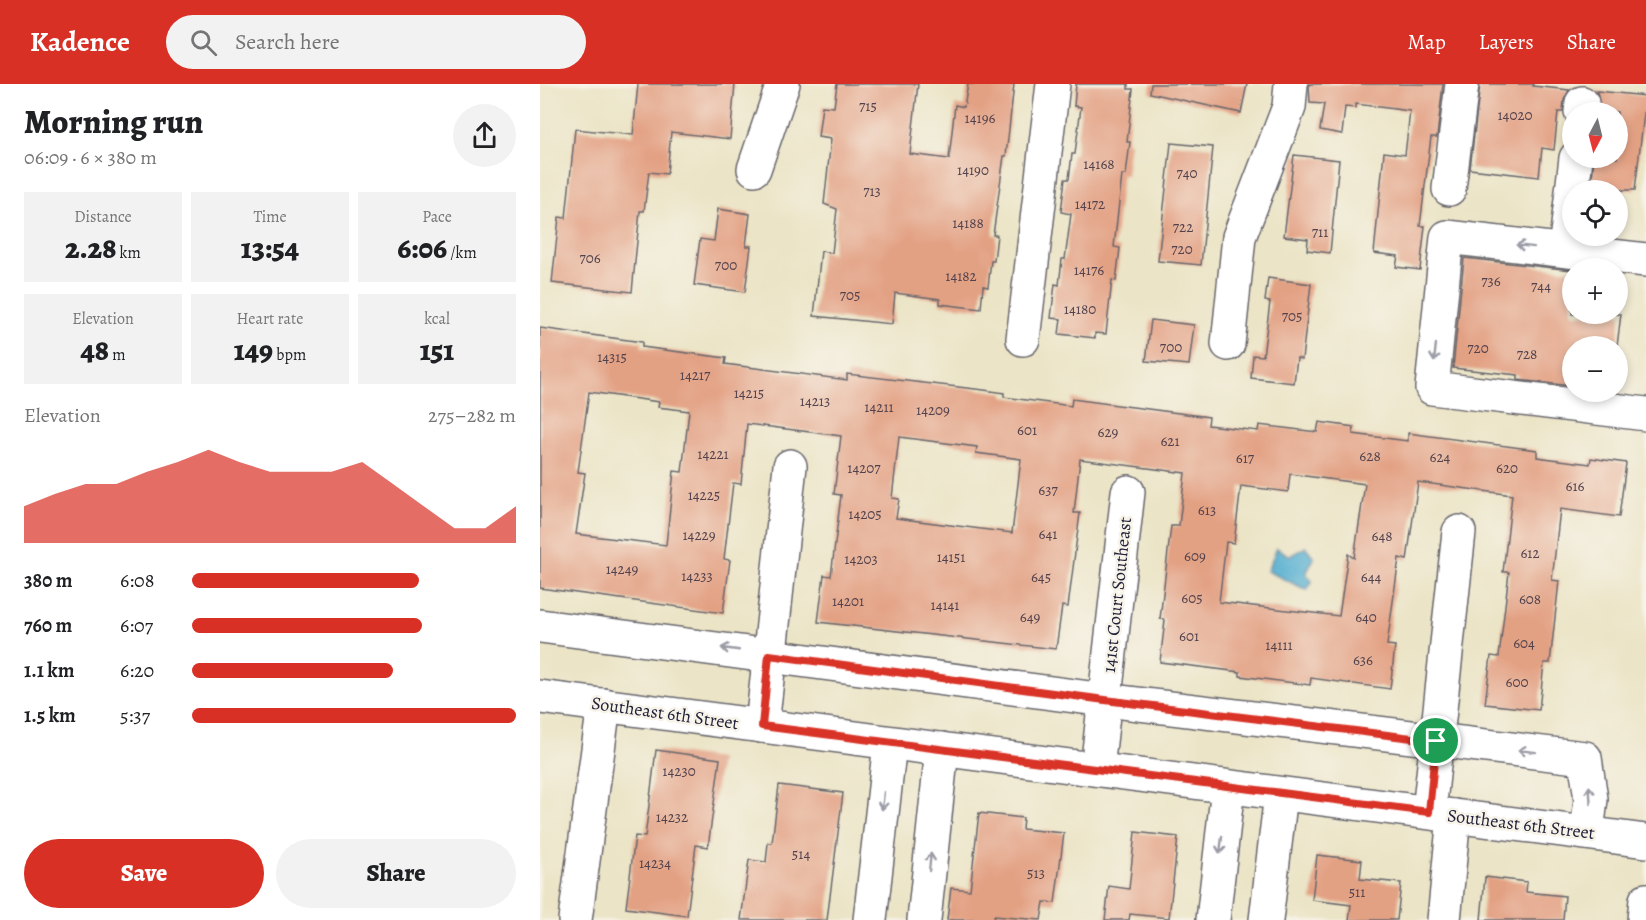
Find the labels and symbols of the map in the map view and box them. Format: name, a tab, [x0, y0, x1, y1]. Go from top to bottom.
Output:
house number: 715	[859, 96, 877, 116]
north arrow	[1562, 102, 1628, 168]
house number: 14020	[1497, 105, 1533, 125]
house number: 14196	[965, 108, 995, 128]
house number: 14168	[1083, 154, 1115, 174]
house number: 14190	[957, 160, 989, 180]
house number: 740	[1176, 163, 1198, 183]
house number: 713	[863, 181, 881, 201]
house number: 14172	[1075, 194, 1105, 214]
house number: 14188	[952, 213, 984, 233]
house number: 722	[1173, 217, 1193, 237]
house number: 711	[1312, 222, 1328, 242]
house number: 720	[1171, 239, 1193, 259]
one-way arrow	[1516, 240, 1536, 251]
house number: 706	[579, 248, 601, 268]
house number: 700	[715, 255, 737, 275]
house number: 14176	[1074, 260, 1104, 280]
house number: 14182	[945, 266, 977, 286]
house number: 736	[1481, 271, 1501, 291]
house number: 744	[1531, 276, 1551, 296]
house number: 705	[840, 285, 860, 305]
house number: 14180	[1064, 299, 1096, 319]
house number: 705	[1282, 306, 1302, 326]
house number: 700	[1160, 337, 1182, 357]
house number: 720	[1467, 338, 1489, 358]
one-way arrow	[1430, 342, 1441, 362]
house number: 728	[1517, 344, 1537, 364]
house number: 14315	[597, 347, 627, 367]
house number: 14217	[680, 365, 711, 385]
house number: 14215	[734, 383, 764, 403]
house number: 14213	[800, 391, 830, 411]
house number: 14211	[864, 397, 894, 417]
house number: 14209	[916, 400, 950, 420]
house number: 601	[1017, 420, 1037, 440]
house number: 629	[1098, 422, 1119, 442]
house number: 621	[1160, 431, 1180, 451]
house number: 14221	[697, 444, 729, 464]
house number: 628	[1359, 446, 1381, 466]
house number: 624	[1430, 447, 1451, 467]
house number: 617	[1236, 448, 1255, 468]
house number: 14207	[847, 458, 881, 478]
house number: 620	[1496, 458, 1518, 478]
house number: 616	[1566, 476, 1585, 496]
house number: 637	[1038, 480, 1058, 500]
house number: 14225	[688, 485, 720, 505]
house number: 613	[1198, 500, 1216, 520]
house number: 14205	[848, 504, 882, 524]
street label: 141st Court Southeast	[1097, 516, 1137, 674]
house number: 641	[1039, 524, 1057, 544]
house number: 14229	[682, 525, 716, 545]
house number: 648	[1371, 526, 1393, 546]
house number: 612	[1520, 543, 1540, 563]
house number: 609	[1184, 546, 1206, 566]
house number: 14151	[937, 547, 965, 567]
house number: 14203	[844, 549, 878, 569]
house number: 14249	[606, 559, 639, 579]
house number: 14233	[681, 566, 713, 586]
house number: 645	[1031, 567, 1051, 587]
house number: 644	[1361, 567, 1381, 587]
house number: 605	[1181, 588, 1203, 608]
house number: 608	[1519, 589, 1541, 609]
house number: 14201	[832, 591, 864, 611]
house number: 14141	[931, 595, 959, 615]
house number: 649	[1020, 607, 1040, 627]
house number: 640	[1355, 607, 1377, 627]
house number: 601	[1179, 626, 1199, 646]
house number: 604	[1513, 633, 1535, 653]
house number: 14111	[1265, 635, 1293, 655]
one-way arrow	[720, 644, 740, 655]
house number: 636	[1353, 650, 1373, 670]
house number: 600	[1506, 672, 1528, 692]
street label: Southeast 6th Street	[590, 691, 740, 735]
pin	[1410, 715, 1461, 766]
one-way arrow	[1518, 746, 1538, 757]
house number: 14230	[662, 761, 696, 781]
one-way arrow	[1584, 786, 1595, 806]
one-way arrow	[877, 791, 888, 810]
street label: Southeast 6th Street	[1446, 803, 1596, 845]
house number: 14232	[656, 807, 688, 827]
one-way arrow	[1216, 834, 1227, 854]
house number: 514	[792, 844, 810, 864]
one-way arrow	[925, 852, 936, 872]
house number: 14234	[639, 853, 671, 873]
house number: 513	[1027, 863, 1045, 883]
house number: 511	[1349, 882, 1365, 902]

